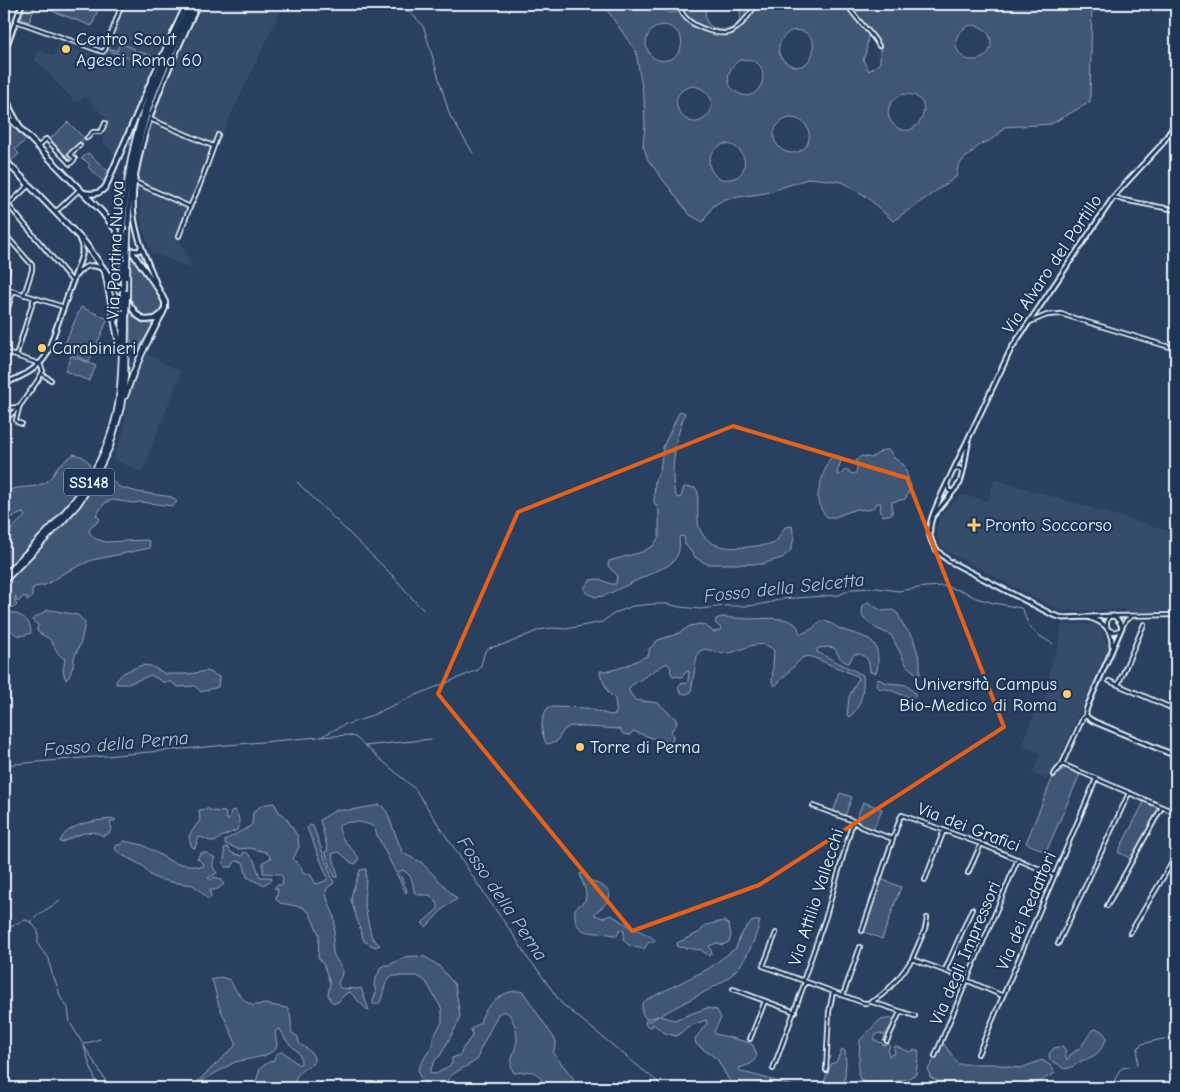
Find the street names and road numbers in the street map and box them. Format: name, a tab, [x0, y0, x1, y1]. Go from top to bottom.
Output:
street label: Via Pontina Nuova	[103, 180, 128, 320]
street label: Via Alvaro del Portillo	[998, 191, 1107, 338]
road number: SS148	[64, 468, 114, 496]
street label: Via dei Grafici	[914, 798, 1023, 857]
street label: Via Attilio Vallecchi	[784, 826, 849, 969]
street label: Via dei Redattori	[992, 849, 1061, 974]
street label: Via degli Impressori	[926, 878, 1005, 1028]

